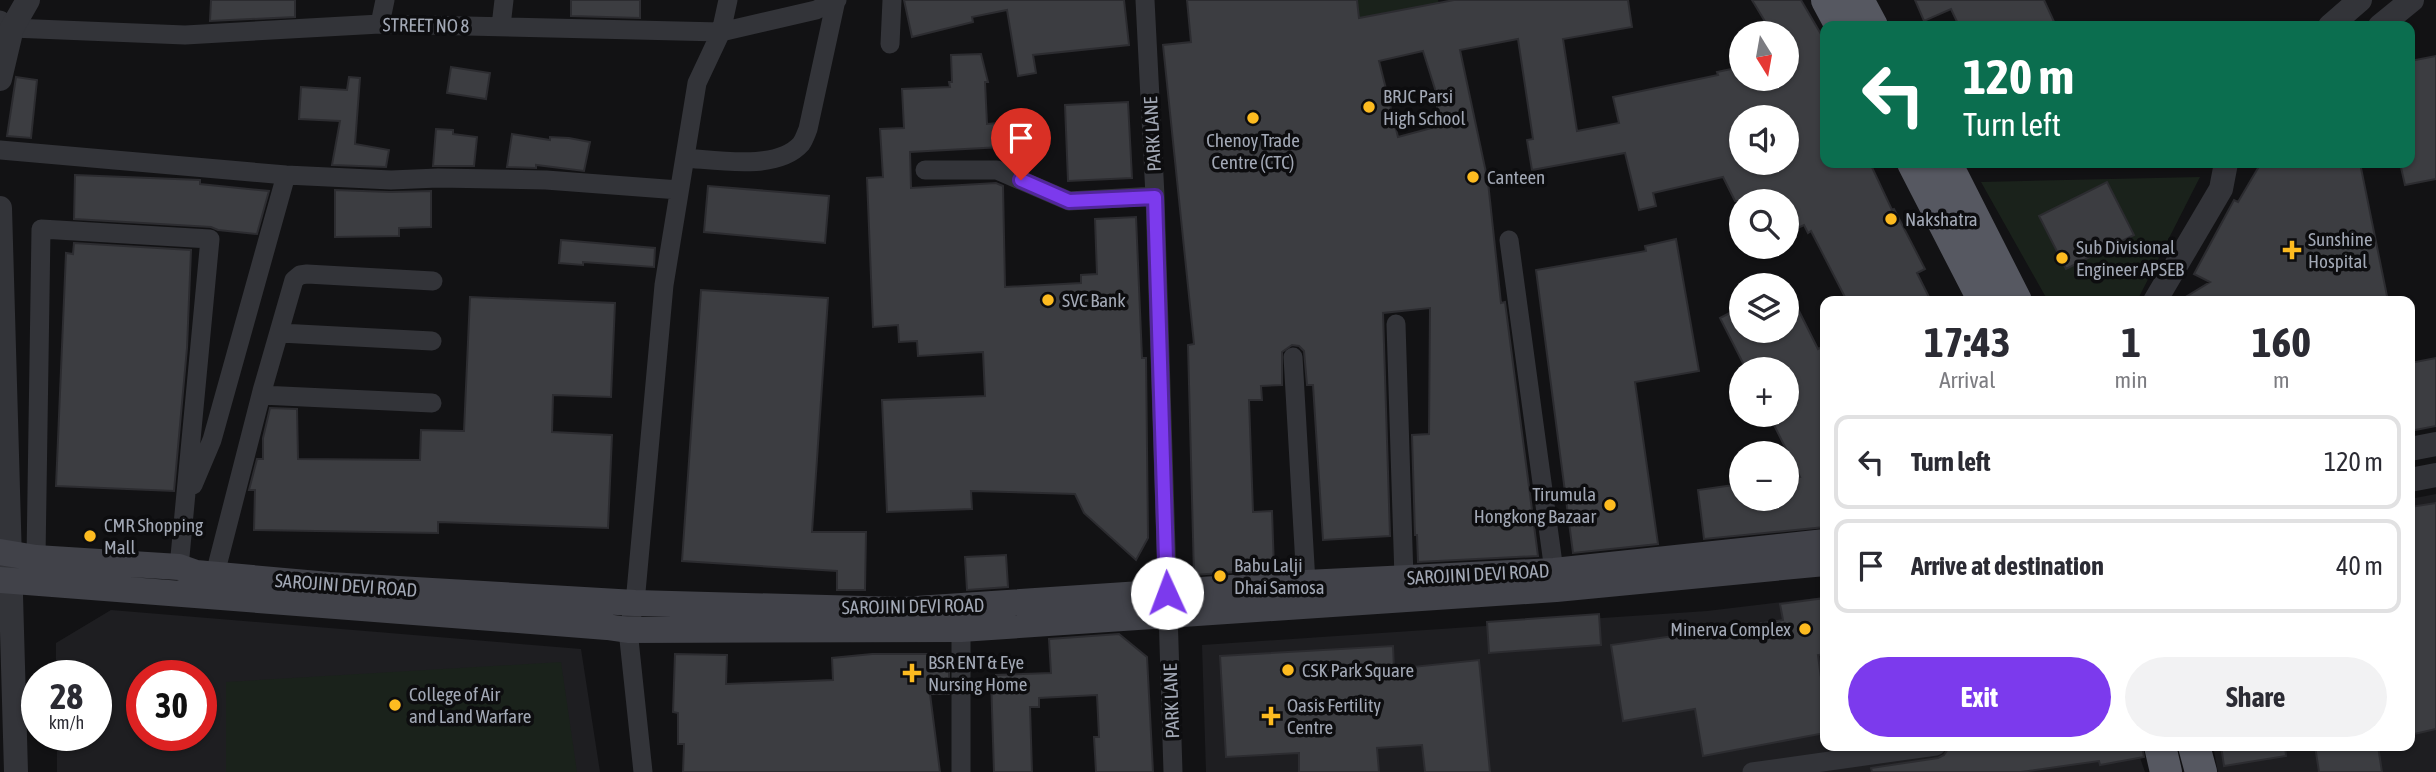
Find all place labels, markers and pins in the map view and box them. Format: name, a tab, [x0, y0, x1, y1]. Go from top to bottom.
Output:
place label: BRJC Parsi High School	[1383, 85, 1466, 129]
marker: BRJC Parsi High School	[1361, 99, 1377, 115]
pin	[991, 108, 1051, 180]
marker: Chenoy Trade Centre (CTC)	[1245, 110, 1261, 126]
place label: Chenoy Trade Centre (CTC)	[1206, 129, 1300, 173]
place label: Canteen	[1487, 166, 1545, 188]
marker: Canteen	[1465, 169, 1481, 185]
place label: Nakshatra	[1905, 208, 1978, 230]
marker: Nakshatra	[1883, 211, 1899, 227]
place label: Sunshine Hospital	[2308, 228, 2373, 272]
place label: Sub Divisional Engineer APSEB	[2076, 236, 2184, 280]
marker: Sunshine Hospital	[2282, 240, 2302, 260]
marker: Sub Divisional Engineer APSEB	[2054, 250, 2070, 266]
place label: SVC Bank	[1062, 289, 1126, 311]
marker: SVC Bank	[1040, 292, 1056, 308]
place label: Tirumula Hongkong Bazaar	[1474, 483, 1596, 527]
marker: Tirumula Hongkong Bazaar	[1602, 497, 1618, 513]
place label: CMR Shopping Mall	[104, 514, 204, 558]
marker: CMR Shopping Mall	[82, 528, 98, 544]
place label: Babu Lalji Dhai Samosa	[1234, 554, 1325, 598]
marker: Babu Lalji Dhai Samosa	[1212, 568, 1228, 584]
place label: Minerva Complex	[1670, 618, 1791, 640]
marker: Minerva Complex	[1797, 621, 1813, 637]
place label: BSR ENT & Eye Nursing Home	[928, 651, 1027, 695]
place label: CSK Park Square	[1302, 659, 1414, 681]
marker: CSK Park Square	[1280, 662, 1296, 678]
marker: BSR ENT & Eye Nursing Home	[902, 663, 922, 683]
place label: College of Air and Land Warfare	[409, 683, 531, 727]
place label: Oasis Fertility Centre	[1287, 694, 1381, 738]
marker: College of Air and Land Warfare	[387, 697, 403, 713]
marker: Oasis Fertility Centre	[1261, 706, 1281, 726]

